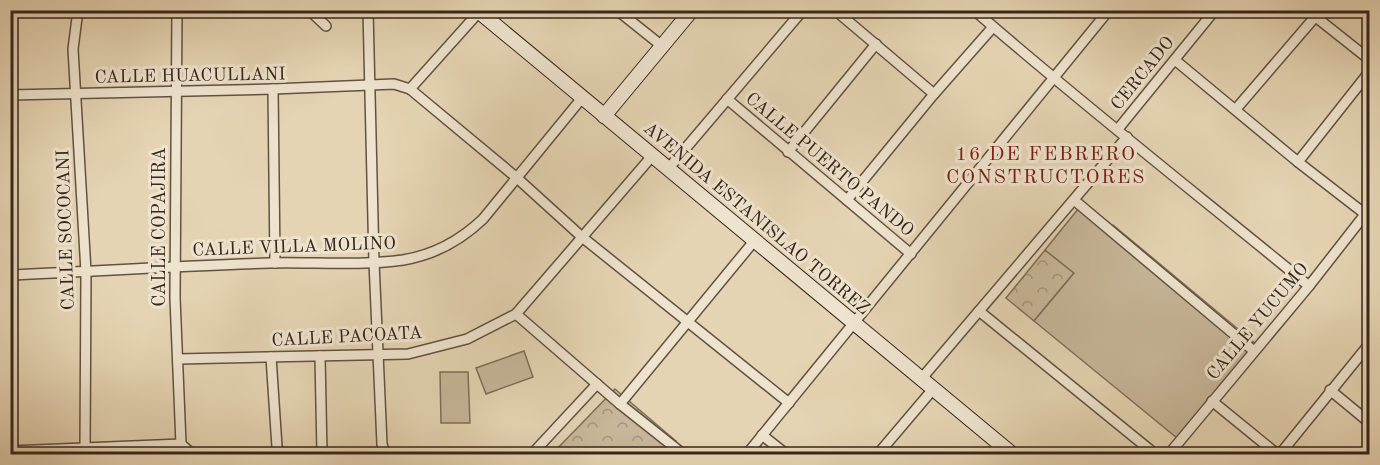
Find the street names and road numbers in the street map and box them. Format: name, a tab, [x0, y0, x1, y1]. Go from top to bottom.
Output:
street label: CERCADO	[1108, 33, 1178, 114]
street label: CALLE HUACULLANI	[94, 65, 286, 87]
street label: CALLE PUERTO PANDO	[742, 89, 917, 240]
street label: AVENIDA ESTANISLAO TORREZ	[640, 119, 873, 318]
street label: CALLE COPAJIRA	[151, 147, 169, 307]
street label: CALLE SOCOCANI	[54, 149, 78, 311]
street label: CALLE VILLA MOLINO	[192, 234, 396, 260]
street label: CALLE YUCUMO	[1204, 260, 1312, 384]
street label: CALLE PACOATA	[271, 324, 423, 350]

